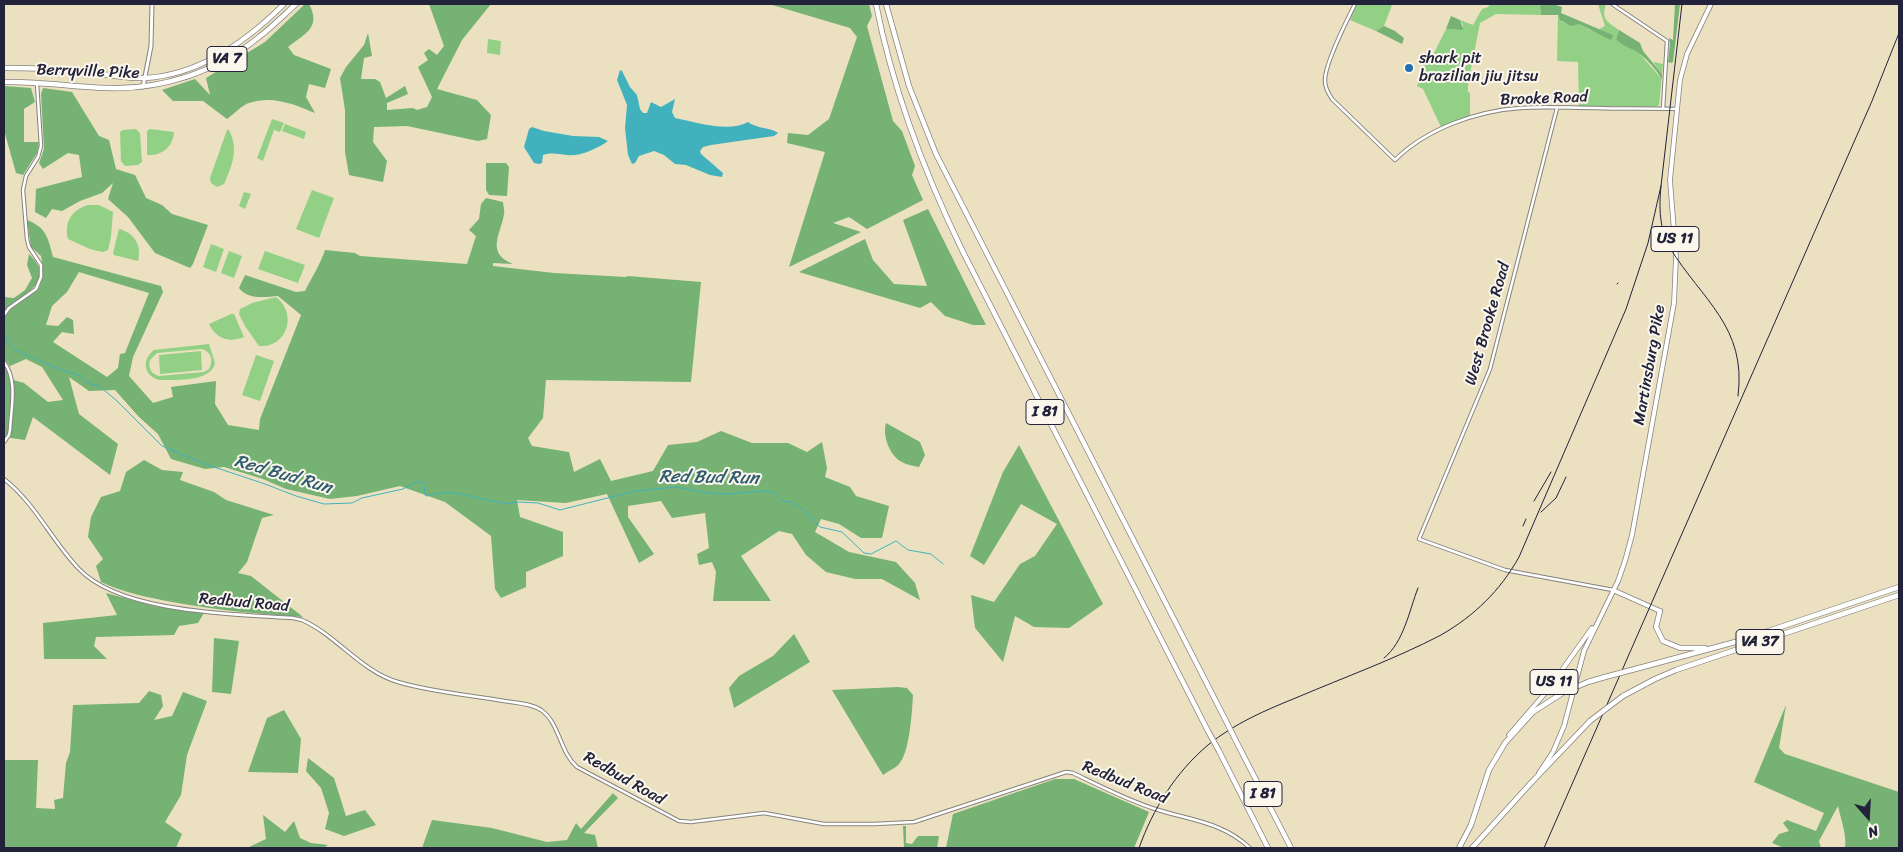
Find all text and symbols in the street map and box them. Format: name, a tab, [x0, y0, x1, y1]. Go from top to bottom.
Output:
road number: VA 7	[207, 46, 247, 72]
place label: shark pit brazilian jiu jitsu	[1419, 49, 1538, 87]
street label: Berryville Pike	[36, 61, 140, 83]
marker: shark pit brazilian jiu jitsu	[1403, 62, 1415, 74]
street label: Brooke Road	[1500, 88, 1588, 110]
road number: US 11	[1651, 226, 1699, 252]
street label: West Brooke Road	[1461, 260, 1515, 388]
street label: Martinsburg Pike	[1630, 303, 1670, 427]
road number: I 81	[1026, 400, 1064, 424]
water label: Red Bud Run	[232, 451, 334, 499]
water label: Red Bud Run	[659, 466, 759, 490]
street label: Redbud Road	[198, 589, 290, 617]
road number: VA 37	[1736, 630, 1784, 654]
road number: US 11	[1530, 670, 1578, 694]
street label: Redbud Road	[580, 748, 668, 810]
street label: Redbud Road	[1080, 757, 1170, 809]
road number: I 81	[1244, 782, 1282, 806]
north arrow	[1843, 792, 1893, 842]
text: N	[1864, 818, 1882, 845]

